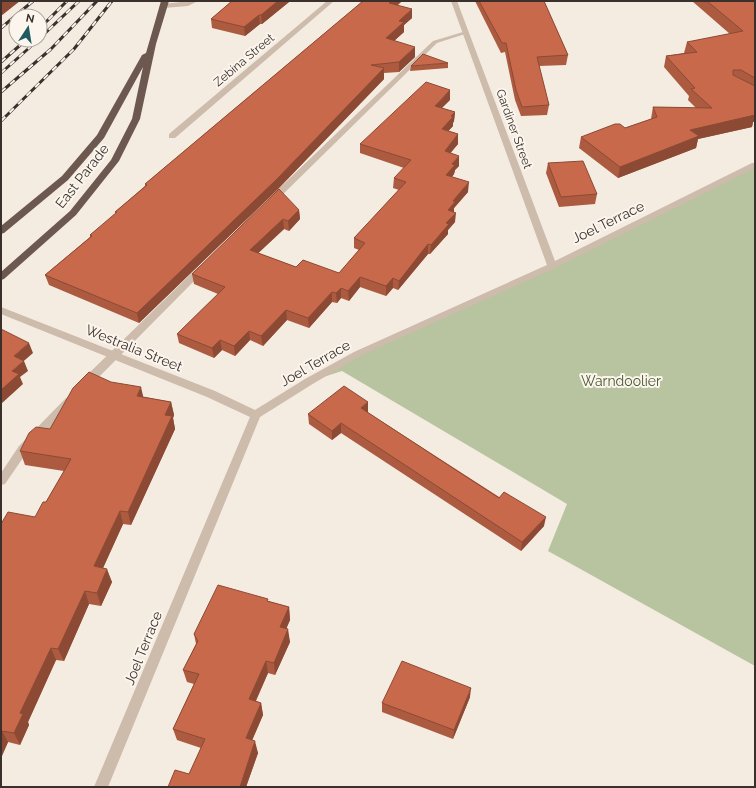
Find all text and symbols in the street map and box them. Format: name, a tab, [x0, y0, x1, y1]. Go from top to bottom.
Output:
north arrow	[8, 8, 48, 48]
text: N	[25, 11, 35, 26]
street label: Zebina Street	[211, 31, 277, 89]
street label: Gardiner Street	[493, 87, 535, 171]
street label: East Parade	[52, 141, 112, 211]
street label: Joel Terrace	[569, 198, 647, 246]
street label: Westralia Street	[83, 321, 185, 375]
street label: Joel Terrace	[277, 337, 353, 389]
park label: Warndoolier	[581, 373, 661, 389]
street label: Joel Terrace	[121, 609, 165, 687]

